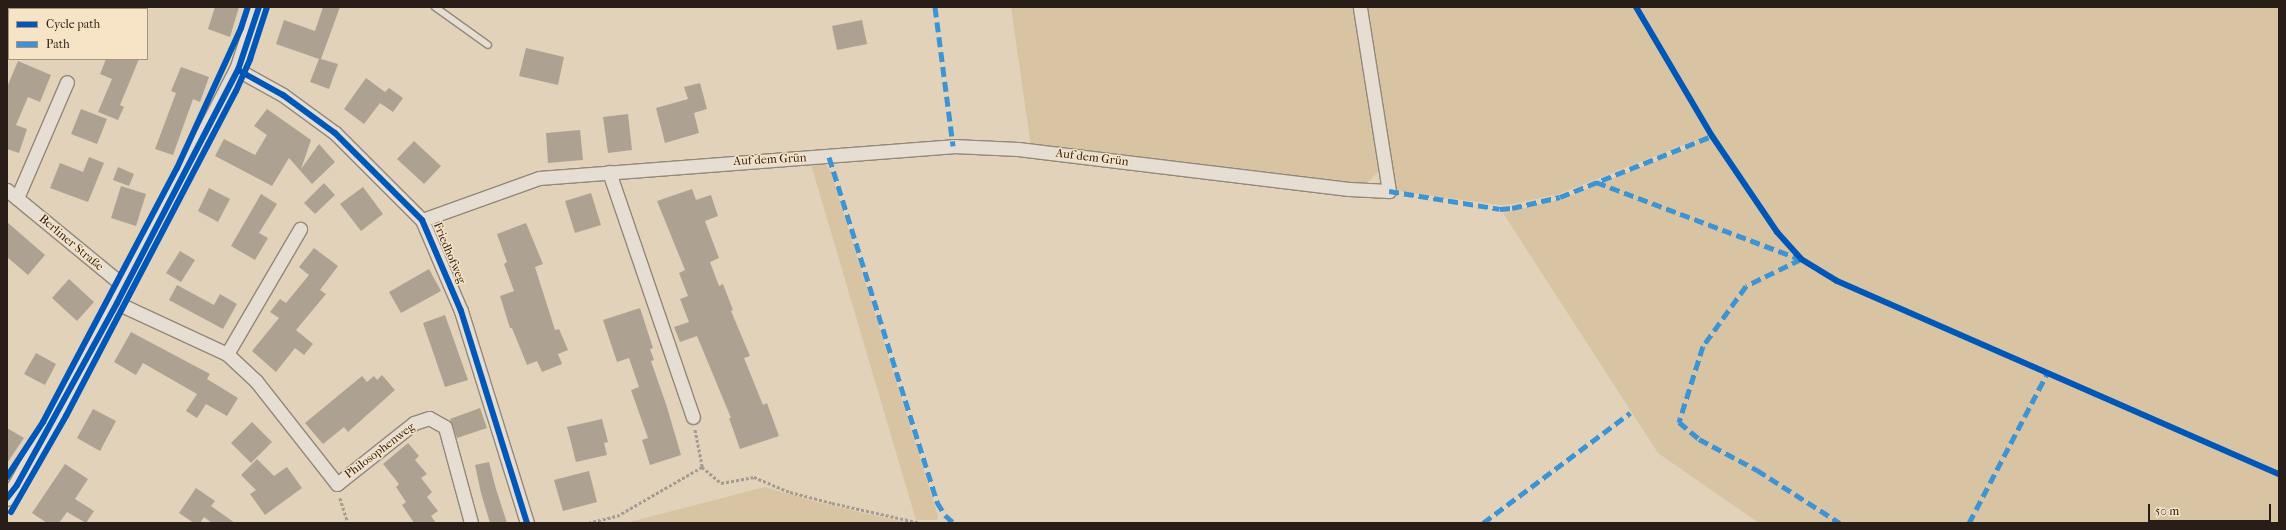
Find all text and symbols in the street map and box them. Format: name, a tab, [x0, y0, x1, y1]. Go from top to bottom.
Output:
legend	[8, 8, 148, 60]
text: Cycle path	[46, 17, 100, 31]
text: Path	[46, 37, 70, 51]
street label: Auf dem Grün	[1055, 146, 1129, 170]
street label: Auf dem Grün	[733, 151, 807, 169]
street label: Berliner Straße	[36, 212, 106, 274]
street label: Friedhofweg	[430, 220, 468, 286]
street label: Philosophenweg	[342, 420, 418, 482]
scale bar	[2150, 496, 2273, 522]
text: 50 m	[2155, 504, 2179, 518]

